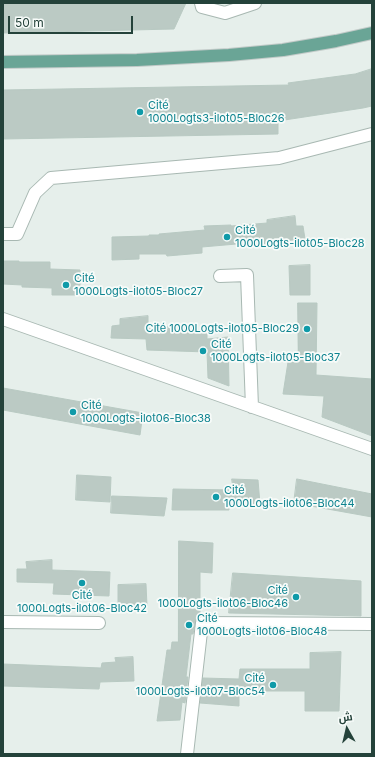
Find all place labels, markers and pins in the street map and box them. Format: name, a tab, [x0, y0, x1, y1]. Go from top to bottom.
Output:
place label: Cité 1000Logts3-ilot05-Bloc26	[148, 99, 284, 125]
marker: Cité 1000Logts3-ilot05-Bloc26	[135, 107, 145, 117]
place label: Cité 1000Logts-ilot05-Bloc28	[235, 224, 365, 250]
marker: Cité 1000Logts-ilot05-Bloc28	[222, 232, 232, 242]
place label: Cité 1000Logts-ilot05-Bloc27	[74, 272, 203, 298]
marker: Cité 1000Logts-ilot05-Bloc27	[61, 280, 71, 290]
place label: Cité 1000Logts-ilot05-Bloc29	[146, 322, 299, 336]
marker: Cité 1000Logts-ilot05-Bloc29	[302, 324, 312, 334]
place label: Cité 1000Logts-ilot05-Bloc37	[211, 338, 340, 364]
marker: Cité 1000Logts-ilot05-Bloc37	[198, 346, 208, 356]
place label: Cité 1000Logts-ilot06-Bloc38	[81, 399, 211, 425]
marker: Cité 1000Logts-ilot06-Bloc38	[68, 407, 78, 417]
place label: Cité 1000Logts-ilot06-Bloc44	[224, 484, 355, 510]
marker: Cité 1000Logts-ilot06-Bloc44	[211, 492, 221, 502]
marker: Cité 1000Logts-ilot06-Bloc42	[77, 578, 87, 588]
place label: Cité 1000Logts-ilot06-Bloc46	[158, 584, 288, 610]
place label: Cité 1000Logts-ilot06-Bloc42	[17, 589, 147, 615]
marker: Cité 1000Logts-ilot06-Bloc46	[291, 592, 301, 602]
place label: Cité 1000Logts-ilot06-Bloc48	[197, 612, 327, 638]
marker: Cité 1000Logts-ilot06-Bloc48	[184, 620, 194, 630]
place label: Cité 1000Logts-ilot07-Bloc54	[136, 672, 265, 698]
marker: Cité 1000Logts-ilot07-Bloc54	[268, 680, 278, 690]

